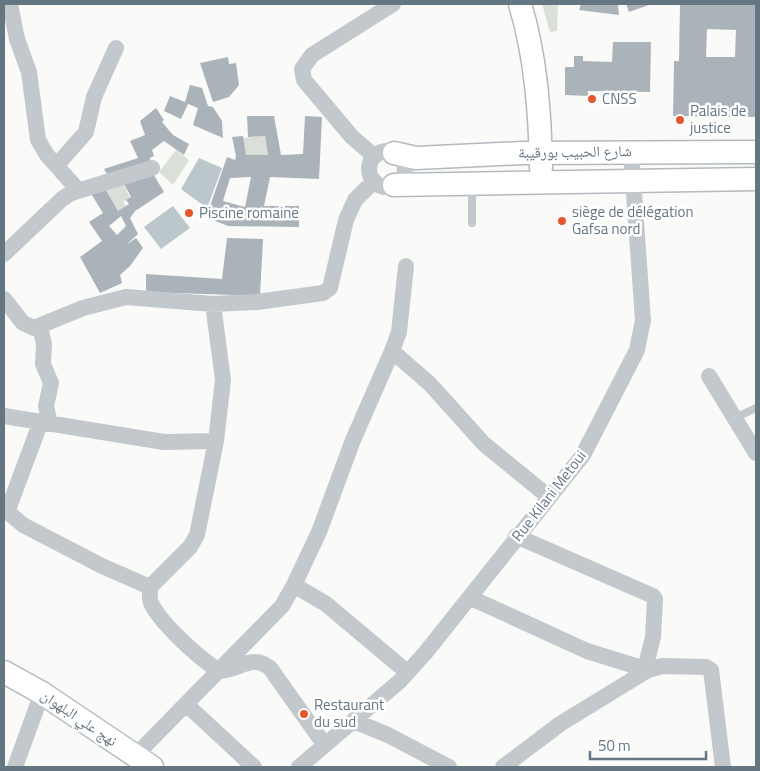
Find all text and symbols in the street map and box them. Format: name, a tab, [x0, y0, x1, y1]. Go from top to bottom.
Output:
place label: CNSS	[602, 87, 637, 110]
marker: CNSS	[586, 93, 598, 105]
place label: Palais de justice	[689, 99, 746, 139]
marker: Palais de justice	[674, 114, 686, 126]
street label: شارع الحبيب بورقيبة	[518, 139, 632, 164]
place label: siège de délégation Gafsa nord	[572, 200, 694, 240]
place label: Piscine romaine	[199, 201, 299, 224]
marker: Piscine romaine	[183, 207, 195, 219]
marker: siège de délégation Gafsa nord	[556, 215, 568, 227]
street label: Rue Kilani Metoui	[506, 445, 592, 546]
street label: نهج علي البلهوان	[36, 683, 122, 752]
place label: Restaurant du sud	[314, 693, 385, 733]
marker: Restaurant du sud	[298, 708, 310, 720]
scale bar	[590, 728, 706, 760]
text: 50 m	[598, 734, 631, 757]

